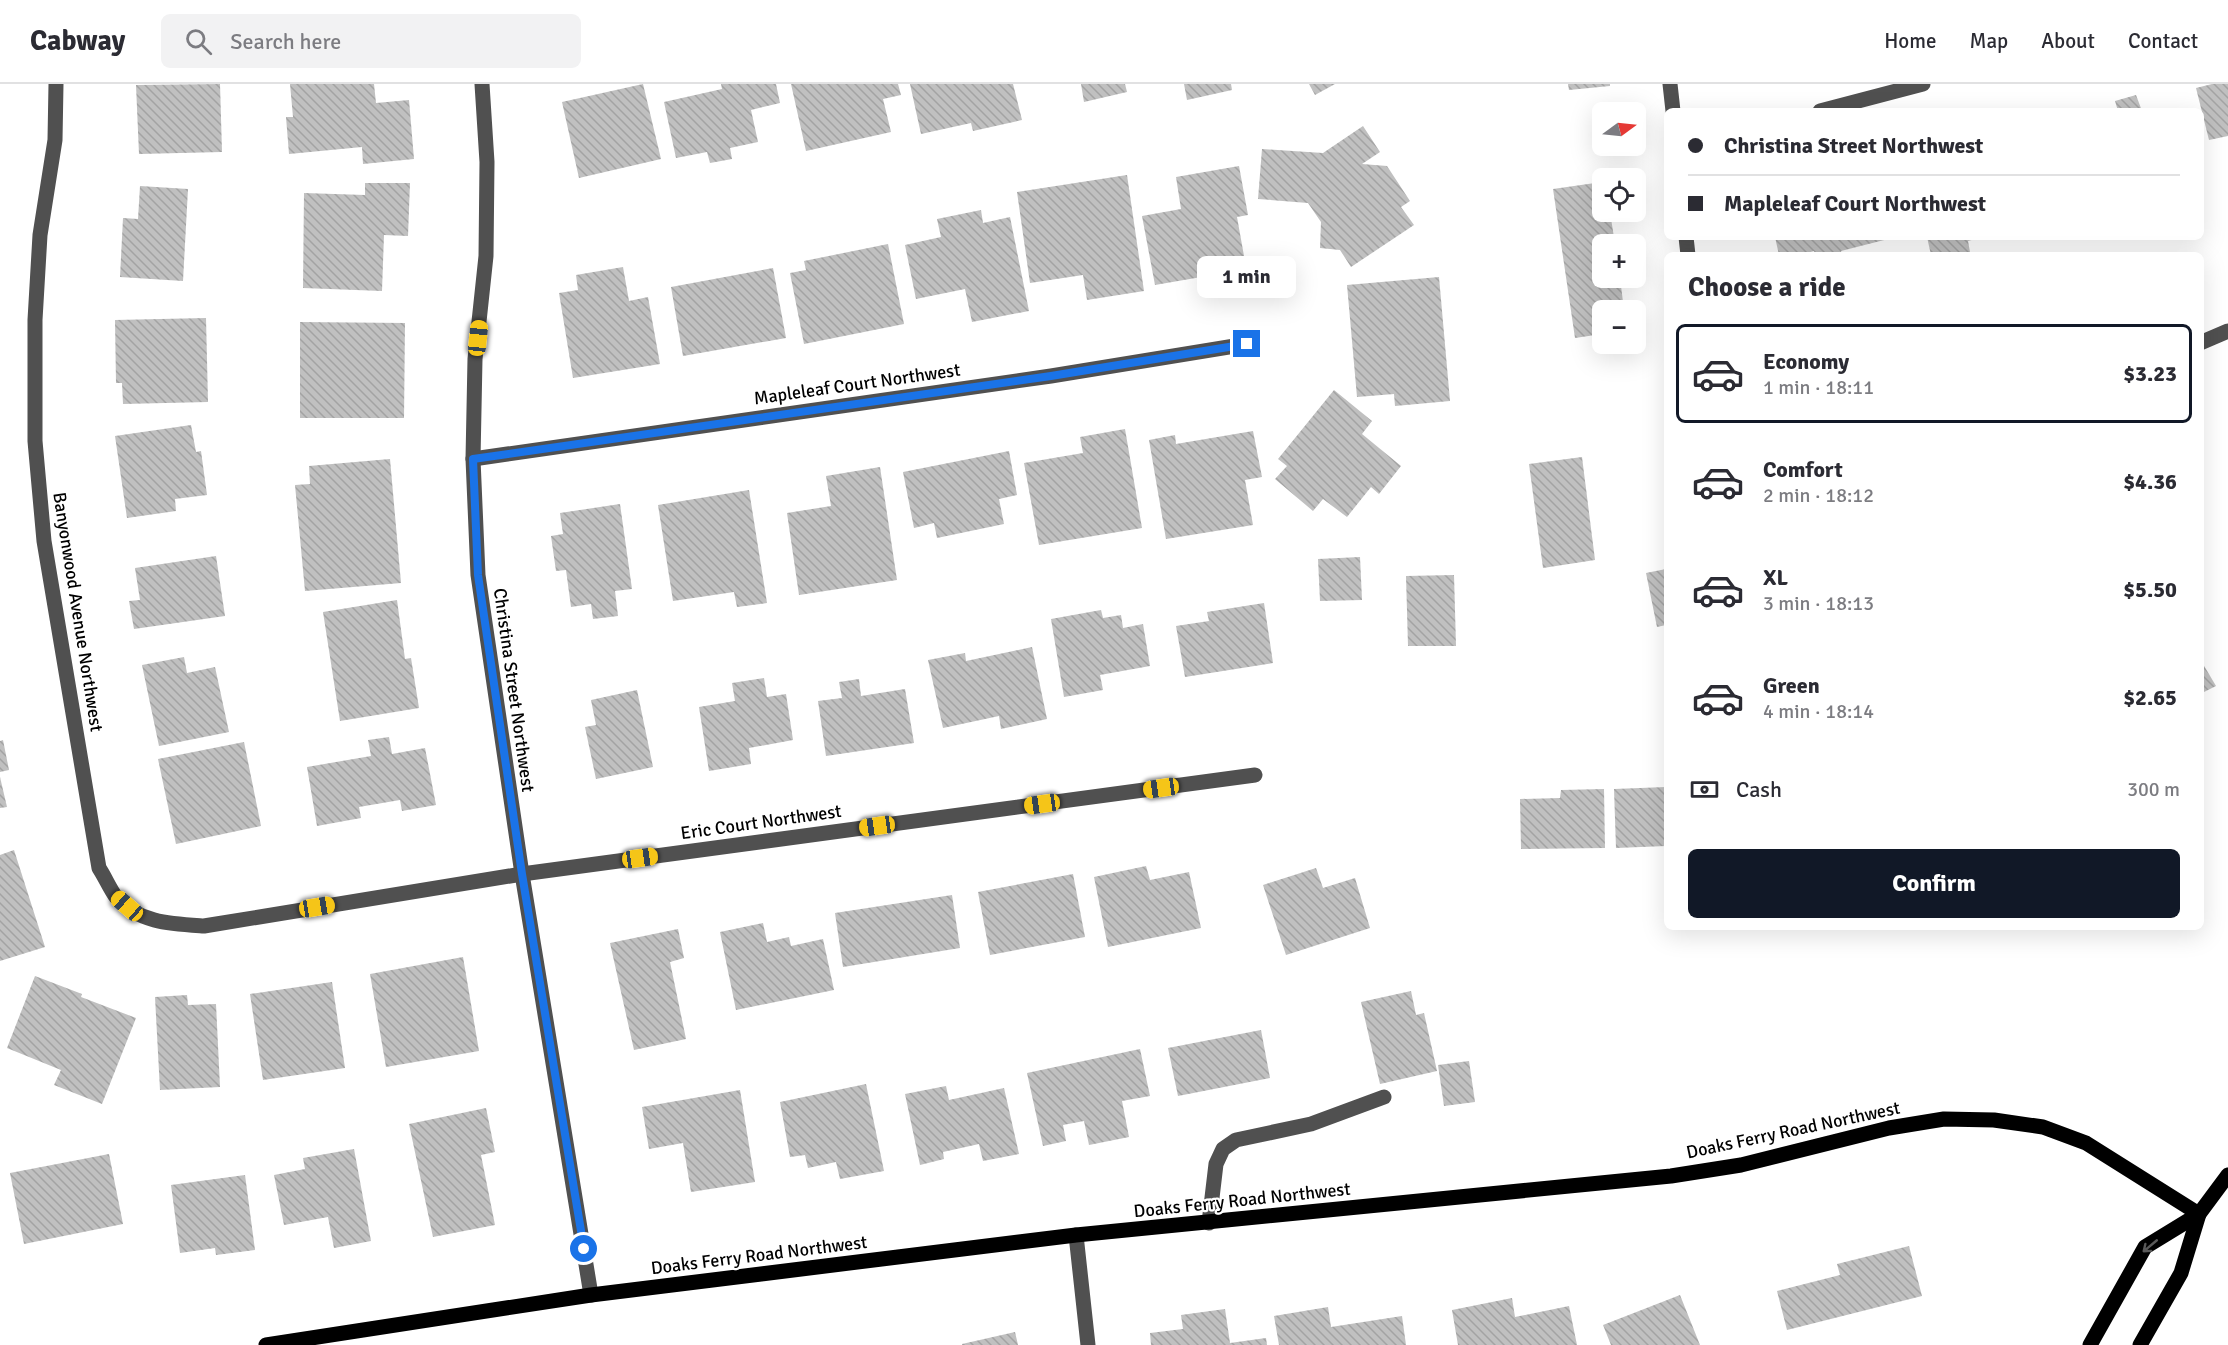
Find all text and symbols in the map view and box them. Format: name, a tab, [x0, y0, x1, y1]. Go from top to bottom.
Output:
search box	[161, 14, 581, 68]
text: Cabway	[30, 24, 125, 58]
icon: search	[182, 25, 215, 58]
text: Search here	[230, 28, 341, 55]
text: Home	[1884, 28, 1937, 54]
text: Map	[1970, 28, 2008, 54]
text: About	[2041, 28, 2095, 54]
text: Contact	[2128, 28, 2198, 54]
north arrow	[1592, 102, 1646, 156]
map controls	[1592, 102, 1646, 354]
text: Christina Street Northwest	[1724, 132, 1983, 159]
button: locate	[1592, 168, 1646, 222]
text: Mapleleaf Court Northwest	[1724, 190, 1986, 217]
button: +	[1592, 234, 1646, 288]
callout: 1 min	[1198, 257, 1296, 299]
text: 1 min	[1222, 264, 1271, 289]
text: Choose a ride	[1688, 271, 1846, 304]
button: −	[1592, 300, 1646, 354]
car	[467, 319, 489, 357]
route end	[1233, 330, 1260, 357]
icon: car	[1691, 347, 1745, 401]
text: Economy	[1763, 348, 1849, 375]
street label: Mapleleaf Court Northwest	[752, 359, 962, 409]
text: $3.23	[2123, 360, 2177, 387]
text: 1 min · 18:11	[1763, 375, 1874, 400]
icon: car	[1691, 455, 1745, 509]
text: Comfort	[1763, 456, 1843, 483]
text: $4.36	[2123, 468, 2177, 495]
text: 2 min · 18:12	[1763, 483, 1874, 508]
street label: Banyonwood Avenue Northwest	[48, 491, 108, 733]
icon: car	[1691, 563, 1745, 617]
text: XL	[1763, 564, 1788, 591]
text: $5.50	[2123, 576, 2177, 603]
street label: Christina Street Northwest	[489, 587, 539, 793]
text: 3 min · 18:13	[1763, 591, 1874, 616]
icon: car	[1691, 671, 1745, 725]
text: Green	[1763, 672, 1820, 699]
text: $2.65	[2123, 684, 2177, 711]
text: 4 min · 18:14	[1763, 699, 1874, 724]
icon: cash	[1688, 773, 1721, 806]
text: Cash	[1736, 776, 1782, 803]
car	[1142, 777, 1180, 799]
text: 300 m	[2127, 777, 2180, 802]
car	[1023, 793, 1061, 815]
street label: Eric Court Northwest	[679, 800, 843, 844]
car	[858, 815, 896, 837]
car	[621, 847, 659, 869]
button: Confirm	[1688, 849, 2180, 918]
car	[108, 887, 146, 925]
car	[298, 895, 336, 919]
street label: Doaks Ferry Road Northwest	[1684, 1097, 1902, 1163]
street label: Doaks Ferry Road Northwest	[1133, 1178, 1351, 1222]
street label: Doaks Ferry Road Northwest	[650, 1231, 868, 1279]
route start	[570, 1235, 597, 1262]
one-way arrow	[2142, 1239, 2158, 1252]

